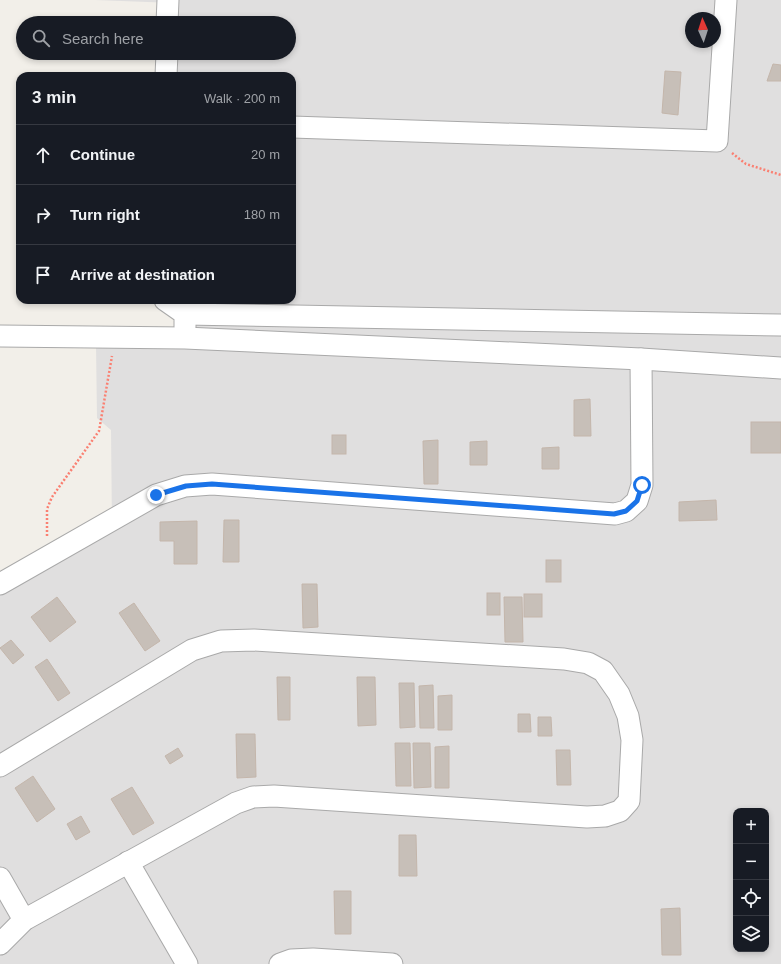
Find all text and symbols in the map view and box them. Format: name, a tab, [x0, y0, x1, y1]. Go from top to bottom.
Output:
north arrow	[685, 12, 721, 48]
search box	[16, 16, 296, 60]
icon: search	[30, 27, 52, 49]
text: Search here	[62, 30, 144, 47]
text: 3 min	[32, 88, 76, 107]
text: Walk · 200 m	[204, 91, 280, 106]
icon: ahead	[32, 144, 54, 166]
text: Continue	[70, 146, 135, 163]
text: 20 m	[251, 147, 280, 162]
icon: right	[32, 204, 54, 226]
text: Turn right	[70, 206, 140, 223]
text: 180 m	[244, 207, 280, 222]
icon: arrive	[32, 264, 54, 286]
text: Arrive at destination	[70, 266, 215, 283]
route start	[633, 476, 651, 494]
route end	[147, 486, 165, 504]
map controls	[733, 808, 769, 952]
button: +	[733, 808, 769, 844]
button: −	[733, 844, 769, 880]
button: locate	[733, 880, 769, 916]
button: layers	[733, 916, 769, 952]

